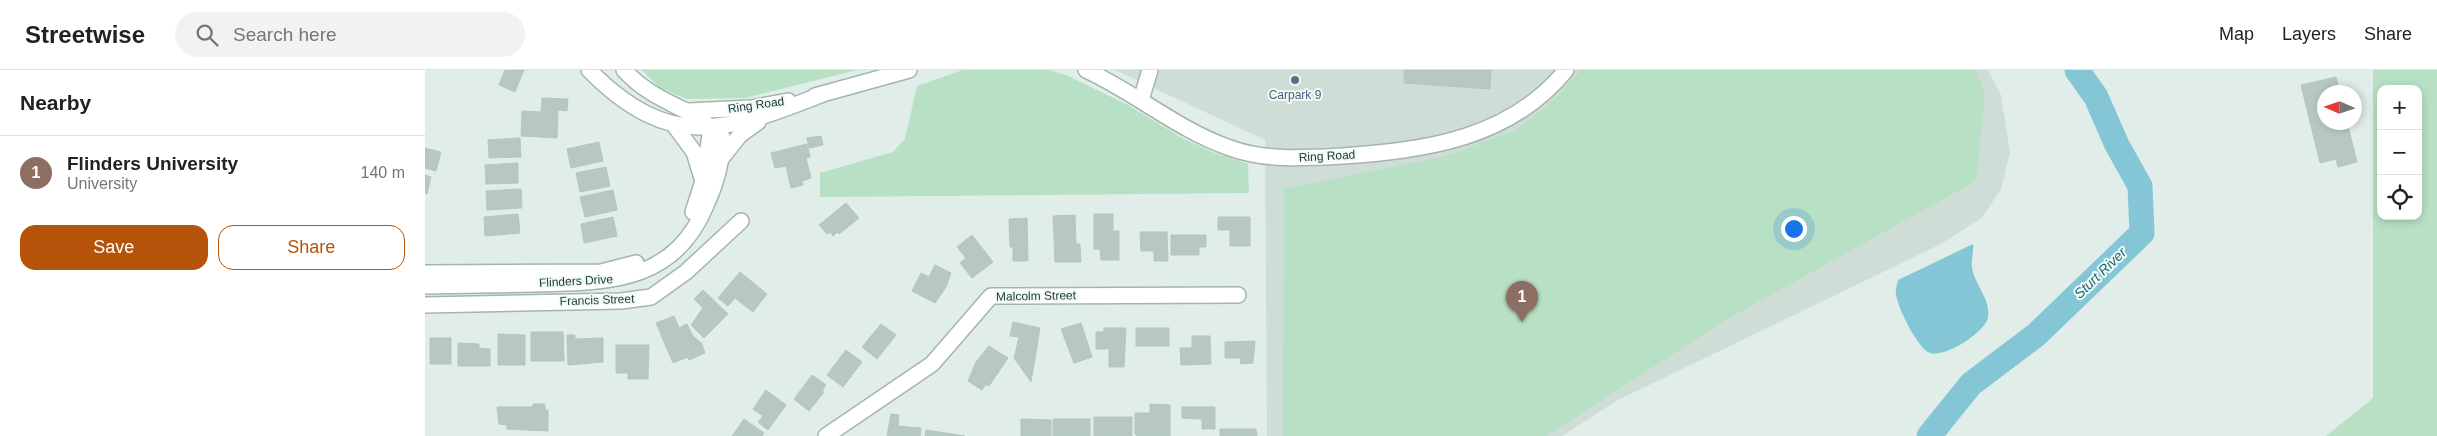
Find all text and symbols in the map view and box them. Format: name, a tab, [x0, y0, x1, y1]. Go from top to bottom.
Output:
search box	[175, 12, 525, 57]
text: Streetwise	[25, 21, 145, 48]
icon: search	[193, 21, 221, 49]
text: Search here	[233, 24, 337, 45]
text: Map	[2219, 24, 2254, 44]
text: Layers	[2282, 24, 2336, 44]
text: Share	[2364, 24, 2412, 44]
marker: Carpark 9	[1289, 74, 1301, 86]
north arrow	[2317, 85, 2362, 130]
map controls	[2377, 85, 2422, 220]
button: +	[2377, 85, 2422, 130]
place label: Carpark 9	[1269, 88, 1322, 102]
text: Nearby	[20, 91, 91, 114]
street label: Ring Road	[727, 94, 785, 116]
button: −	[2377, 130, 2422, 175]
street label: Ring Road	[1298, 148, 1356, 164]
text: Flinders University	[67, 153, 238, 174]
text: 1	[32, 164, 40, 181]
text: 140 m	[361, 164, 405, 181]
text: University	[67, 175, 137, 192]
button: locate	[2377, 175, 2422, 220]
your location	[1781, 216, 1807, 242]
button: Save	[20, 225, 208, 270]
button: Share	[218, 225, 405, 270]
water label: Sturt River	[2071, 243, 2130, 302]
street label: Flinders Drive	[539, 272, 614, 290]
pin: 1	[1506, 281, 1538, 322]
street label: Malcolm Street	[996, 288, 1077, 304]
street label: Francis Street	[559, 292, 635, 308]

